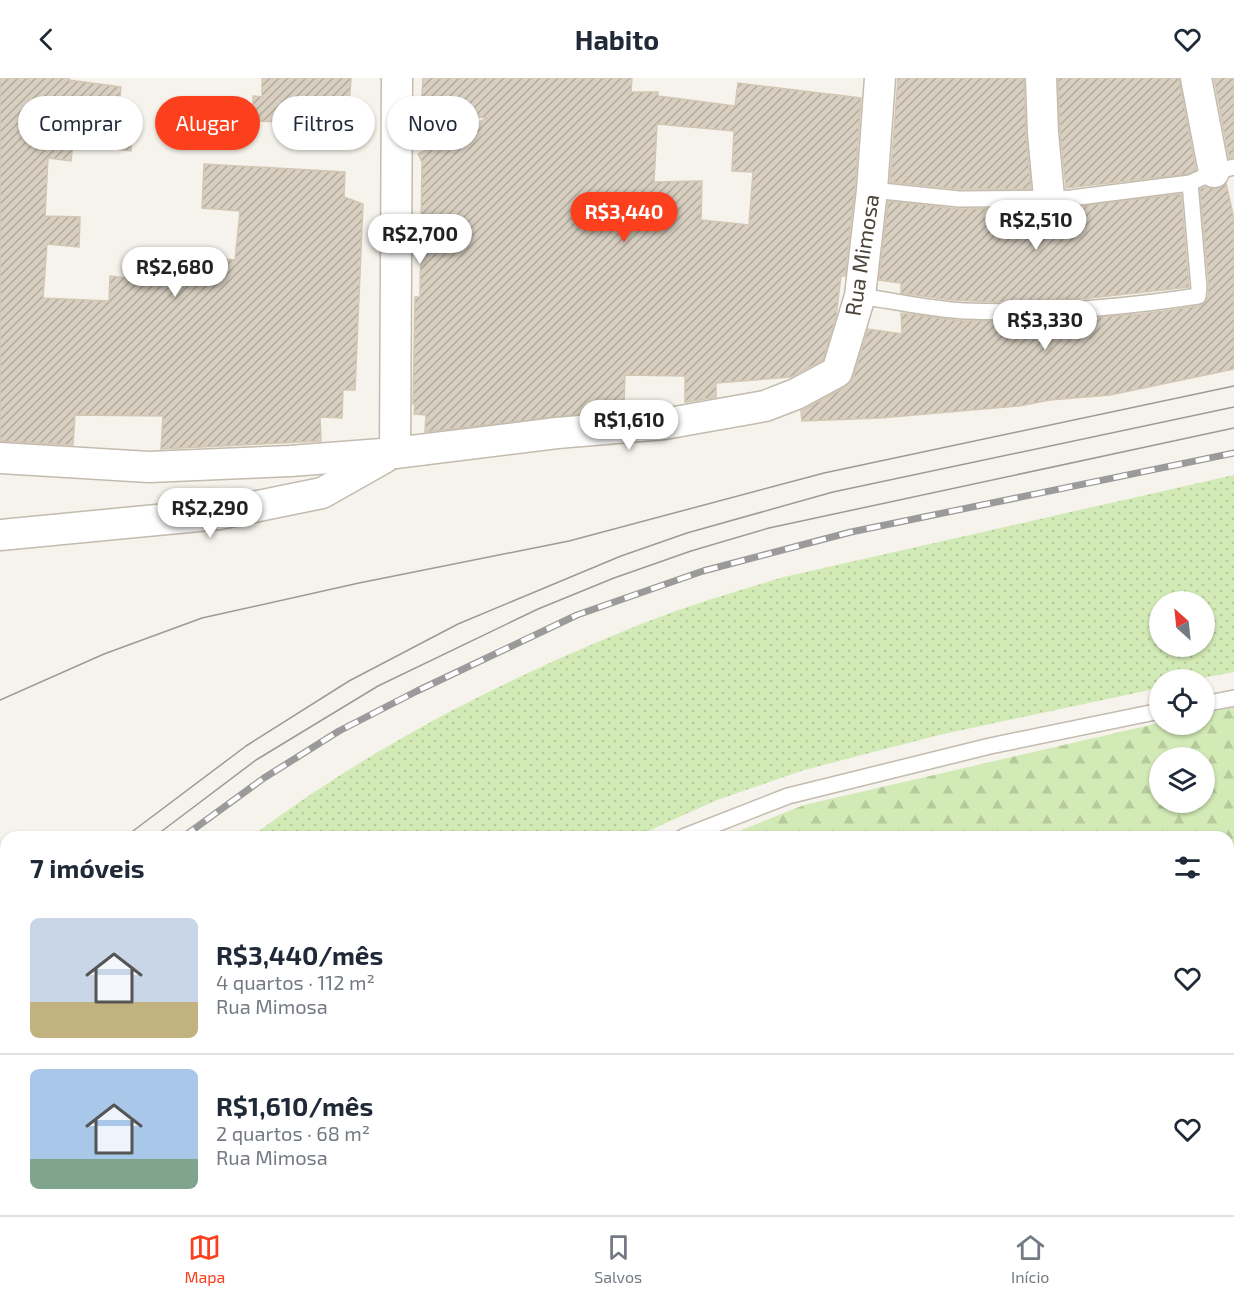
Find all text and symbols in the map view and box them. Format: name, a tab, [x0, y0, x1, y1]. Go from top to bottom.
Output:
icon: back	[30, 23, 63, 56]
text: Habito	[575, 23, 659, 55]
icon: heart	[1171, 23, 1204, 56]
chip: Comprar	[18, 96, 143, 150]
chip: Alugar	[155, 96, 260, 150]
chip: Filtros	[272, 96, 375, 150]
chip: Novo	[387, 96, 479, 150]
pin: R$3,440	[569, 192, 679, 243]
street label: Rua Mimosa	[839, 192, 883, 318]
text: R$3,440	[585, 199, 663, 223]
pin: R$2,510	[981, 200, 1091, 251]
text: R$2,510	[999, 207, 1073, 231]
pin: R$2,700	[365, 214, 475, 265]
text: R$2,700	[382, 221, 458, 245]
pin: R$2,680	[120, 247, 230, 298]
text: R$2,680	[136, 254, 214, 278]
pin: R$3,330	[990, 300, 1100, 351]
text: R$3,330	[1007, 307, 1083, 331]
pin: R$1,610	[574, 400, 684, 451]
text: R$1,610	[593, 407, 665, 431]
pin: R$2,290	[155, 488, 265, 539]
text: R$2,290	[171, 495, 249, 519]
north arrow	[1149, 591, 1215, 657]
map controls	[1149, 591, 1215, 813]
button: locate	[1149, 669, 1215, 735]
button: layers	[1149, 747, 1215, 813]
icon: filters	[1171, 851, 1204, 884]
text: 7 imóveis	[30, 852, 145, 883]
text: R$3,440/mês	[216, 939, 383, 970]
icon: home	[78, 942, 150, 1014]
icon: heart	[1171, 962, 1204, 995]
text: 4 quartos · 112 m²	[216, 970, 375, 994]
text: Rua Mimosa	[216, 994, 328, 1018]
text: R$1,610/mês	[216, 1090, 373, 1121]
icon: home	[78, 1093, 150, 1165]
icon: heart	[1171, 1113, 1204, 1146]
text: 2 quartos · 68 m²	[216, 1121, 370, 1145]
text: Rua Mimosa	[216, 1145, 328, 1169]
tab: Mapa	[184, 1231, 225, 1286]
tab: Salvos	[594, 1231, 642, 1286]
tab: Início	[1011, 1231, 1049, 1286]

